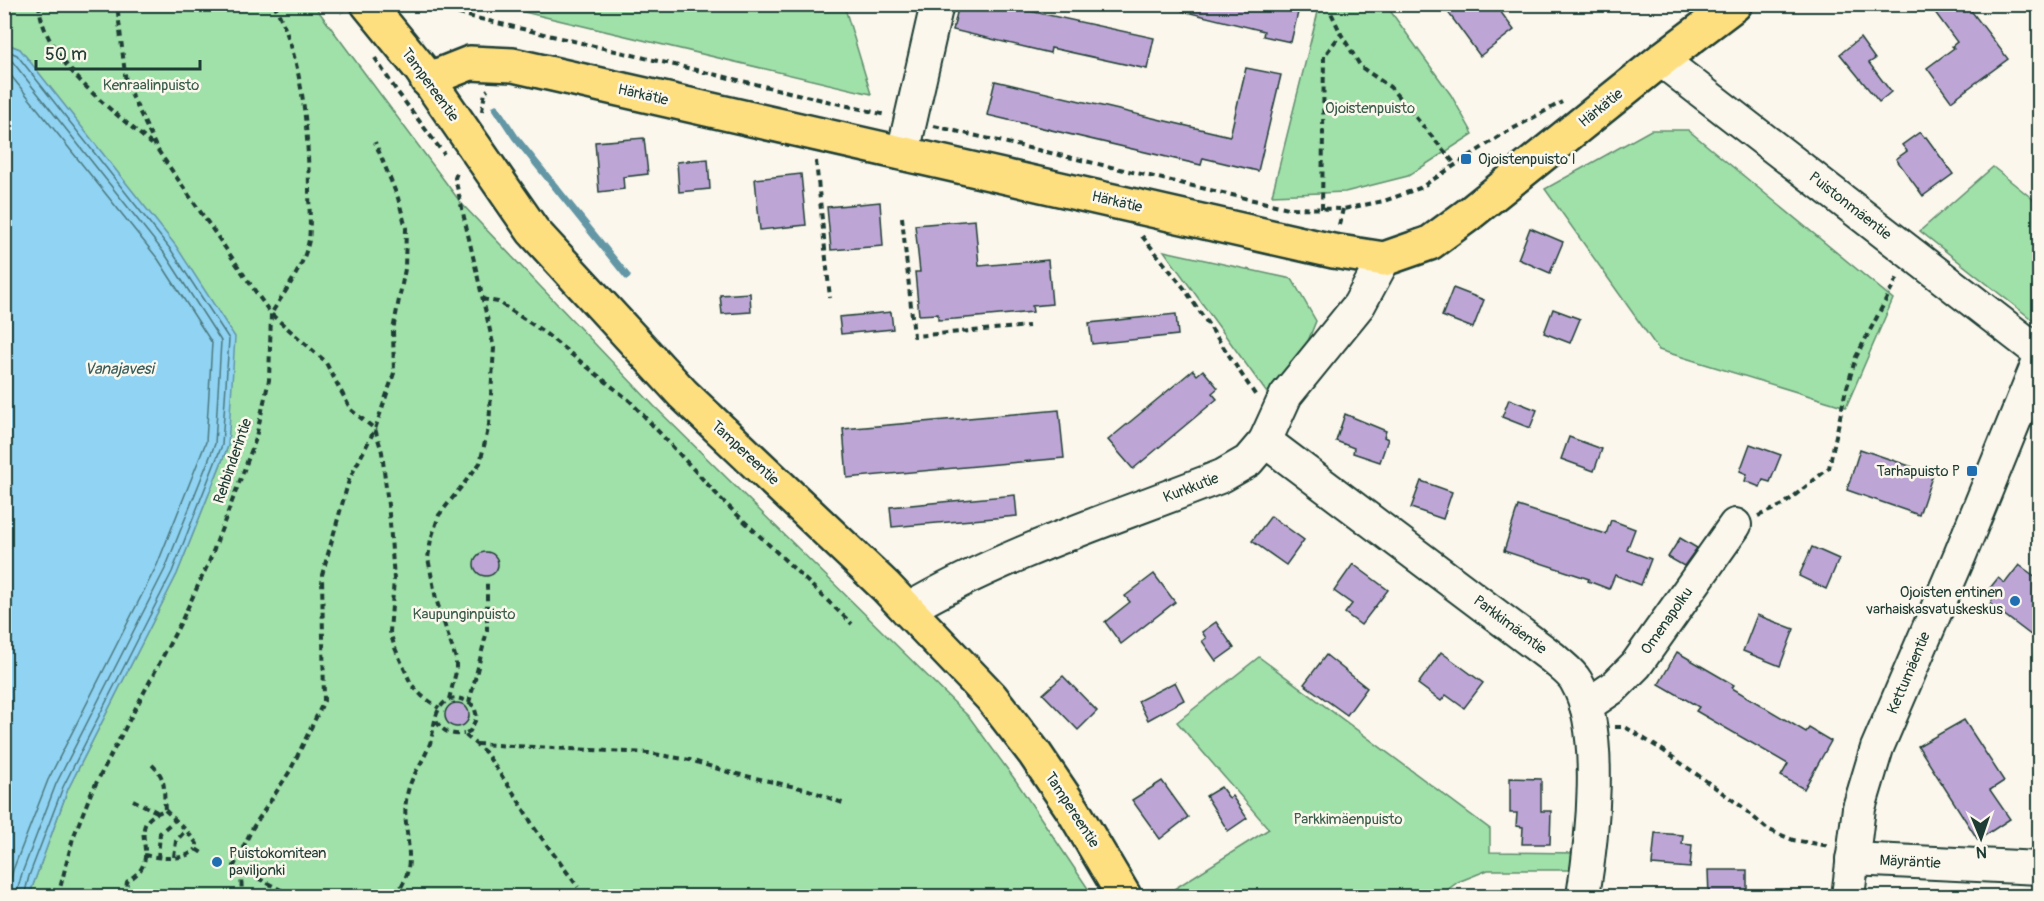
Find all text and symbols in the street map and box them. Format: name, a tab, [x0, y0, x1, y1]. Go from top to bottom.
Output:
scale bar	[36, 33, 200, 71]
text: 50 m	[45, 43, 87, 66]
street label: Tampereentie	[397, 45, 463, 126]
park label: Kenraalinpuisto	[103, 76, 199, 95]
street label: Härkätie	[616, 80, 671, 110]
street label: Härkätie	[1575, 84, 1627, 132]
park label: Ojoistenpuisto	[1325, 99, 1415, 118]
place label: Ojoistenpuisto I	[1478, 150, 1576, 169]
marker: Ojoistenpuisto I	[1459, 152, 1473, 166]
street label: Puistonmäentie	[1805, 168, 1896, 245]
street label: Härkätie	[1090, 187, 1145, 217]
water label: Vanajavesi	[84, 359, 156, 379]
street label: Rehbinderintie	[210, 415, 257, 506]
street label: Tampereentie	[707, 417, 783, 490]
place label: Tarhapuisto P	[1877, 462, 1960, 481]
marker: Tarhapuisto P	[1965, 464, 1979, 478]
street label: Kurkkutie	[1160, 469, 1222, 507]
place label: Ojoisten entinen varhaiskasvatuskeskus	[1865, 583, 2003, 619]
street label: Omenapolku	[1637, 584, 1697, 658]
street label: Parkkimäentie	[1470, 591, 1551, 659]
marker: Ojoisten entinen varhaiskasvatuskeskus	[2008, 594, 2022, 608]
park label: Kaupunginpuisto	[412, 605, 516, 624]
street label: Kettumäentie	[1883, 628, 1935, 717]
street label: Tampereentie	[1041, 769, 1104, 852]
north arrow	[1951, 808, 2011, 868]
park label: Parkkimäenpuisto	[1294, 810, 1402, 829]
text: N	[1976, 842, 1987, 862]
place label: Puistokomitean paviljonki	[229, 844, 327, 880]
street label: Mäyräntie	[1879, 851, 1942, 873]
marker: Puistokomitean paviljonki	[210, 855, 224, 869]

